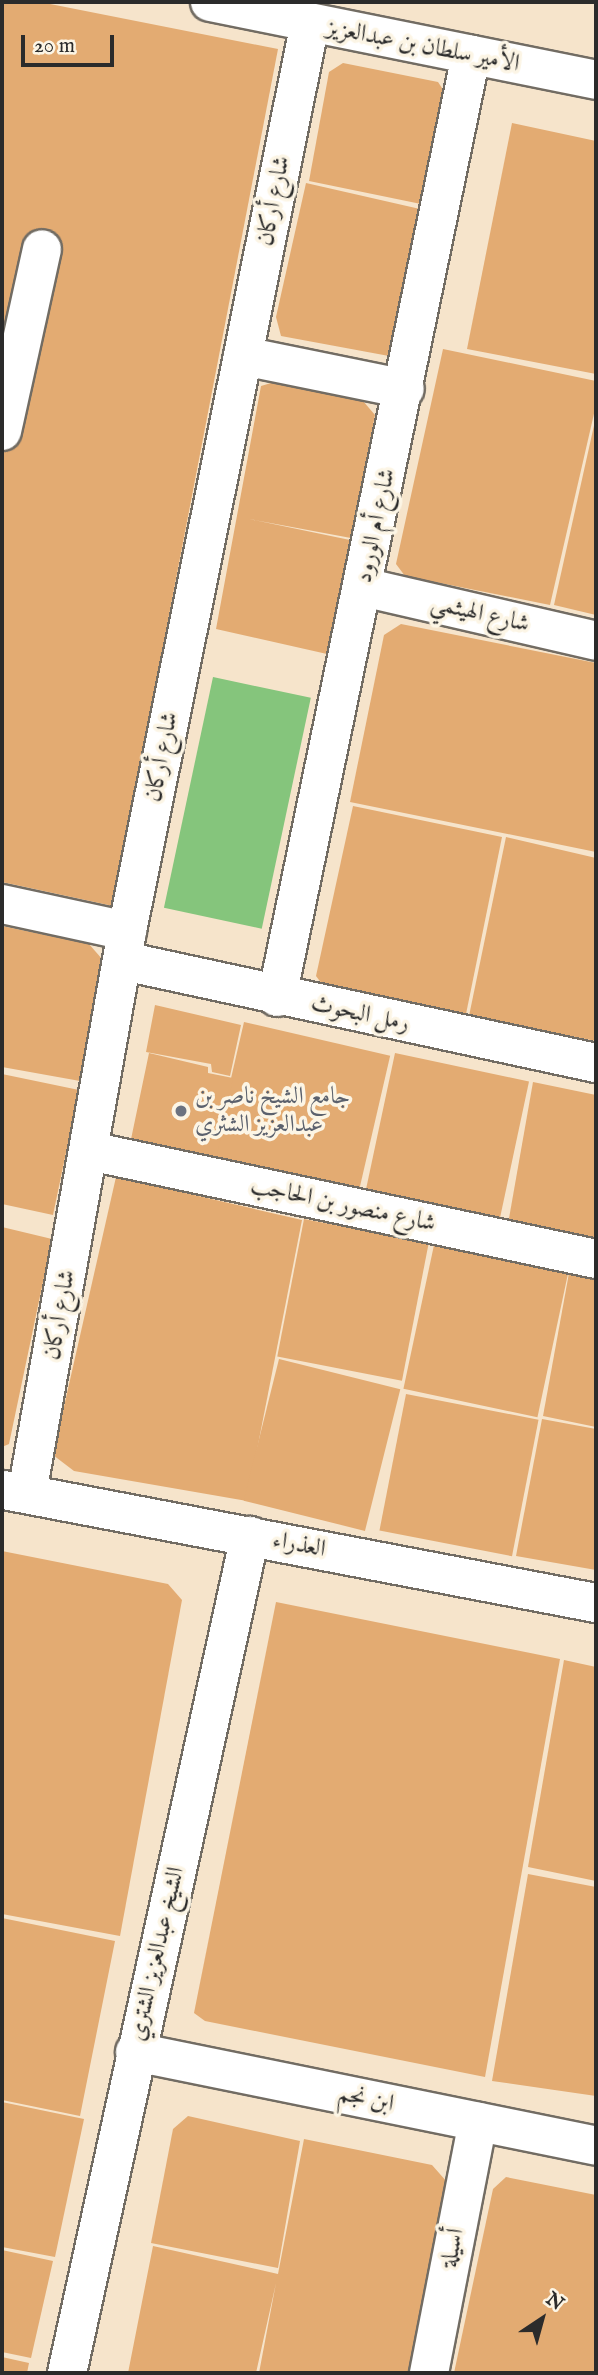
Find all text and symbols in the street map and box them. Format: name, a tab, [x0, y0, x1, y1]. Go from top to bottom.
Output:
street label: الأمير سلطان بن عبدالعزيز	[324, 13, 522, 79]
scale bar	[24, 21, 117, 65]
text: 20 m	[34, 33, 75, 60]
street label: شارع أركان	[251, 154, 297, 248]
street label: شارع أم الورود	[350, 466, 402, 586]
street label: شارع الهيثمي	[428, 589, 532, 639]
street label: شارع أركان	[139, 710, 185, 804]
street label: رمل البحوث	[308, 990, 412, 1038]
place label: جامع الشيخ ناصر بن عبدالعزيز الشثري	[195, 1083, 350, 1139]
marker: جامع الشيخ ناصر بن عبدالعزيز الشثري	[173, 1103, 189, 1119]
street label: شارع منصور بن الحاجب	[248, 1171, 438, 1239]
street label: شارع أركان	[38, 1268, 82, 1362]
street label: العذراء	[270, 1526, 328, 1564]
street label: الشيخ عبدالعزيز الشتري	[123, 1864, 191, 2044]
street label: ابن نجم	[335, 2079, 397, 2119]
street label: أسيلة	[435, 2226, 471, 2270]
north arrow	[507, 2284, 577, 2354]
text: N	[541, 2287, 568, 2317]

